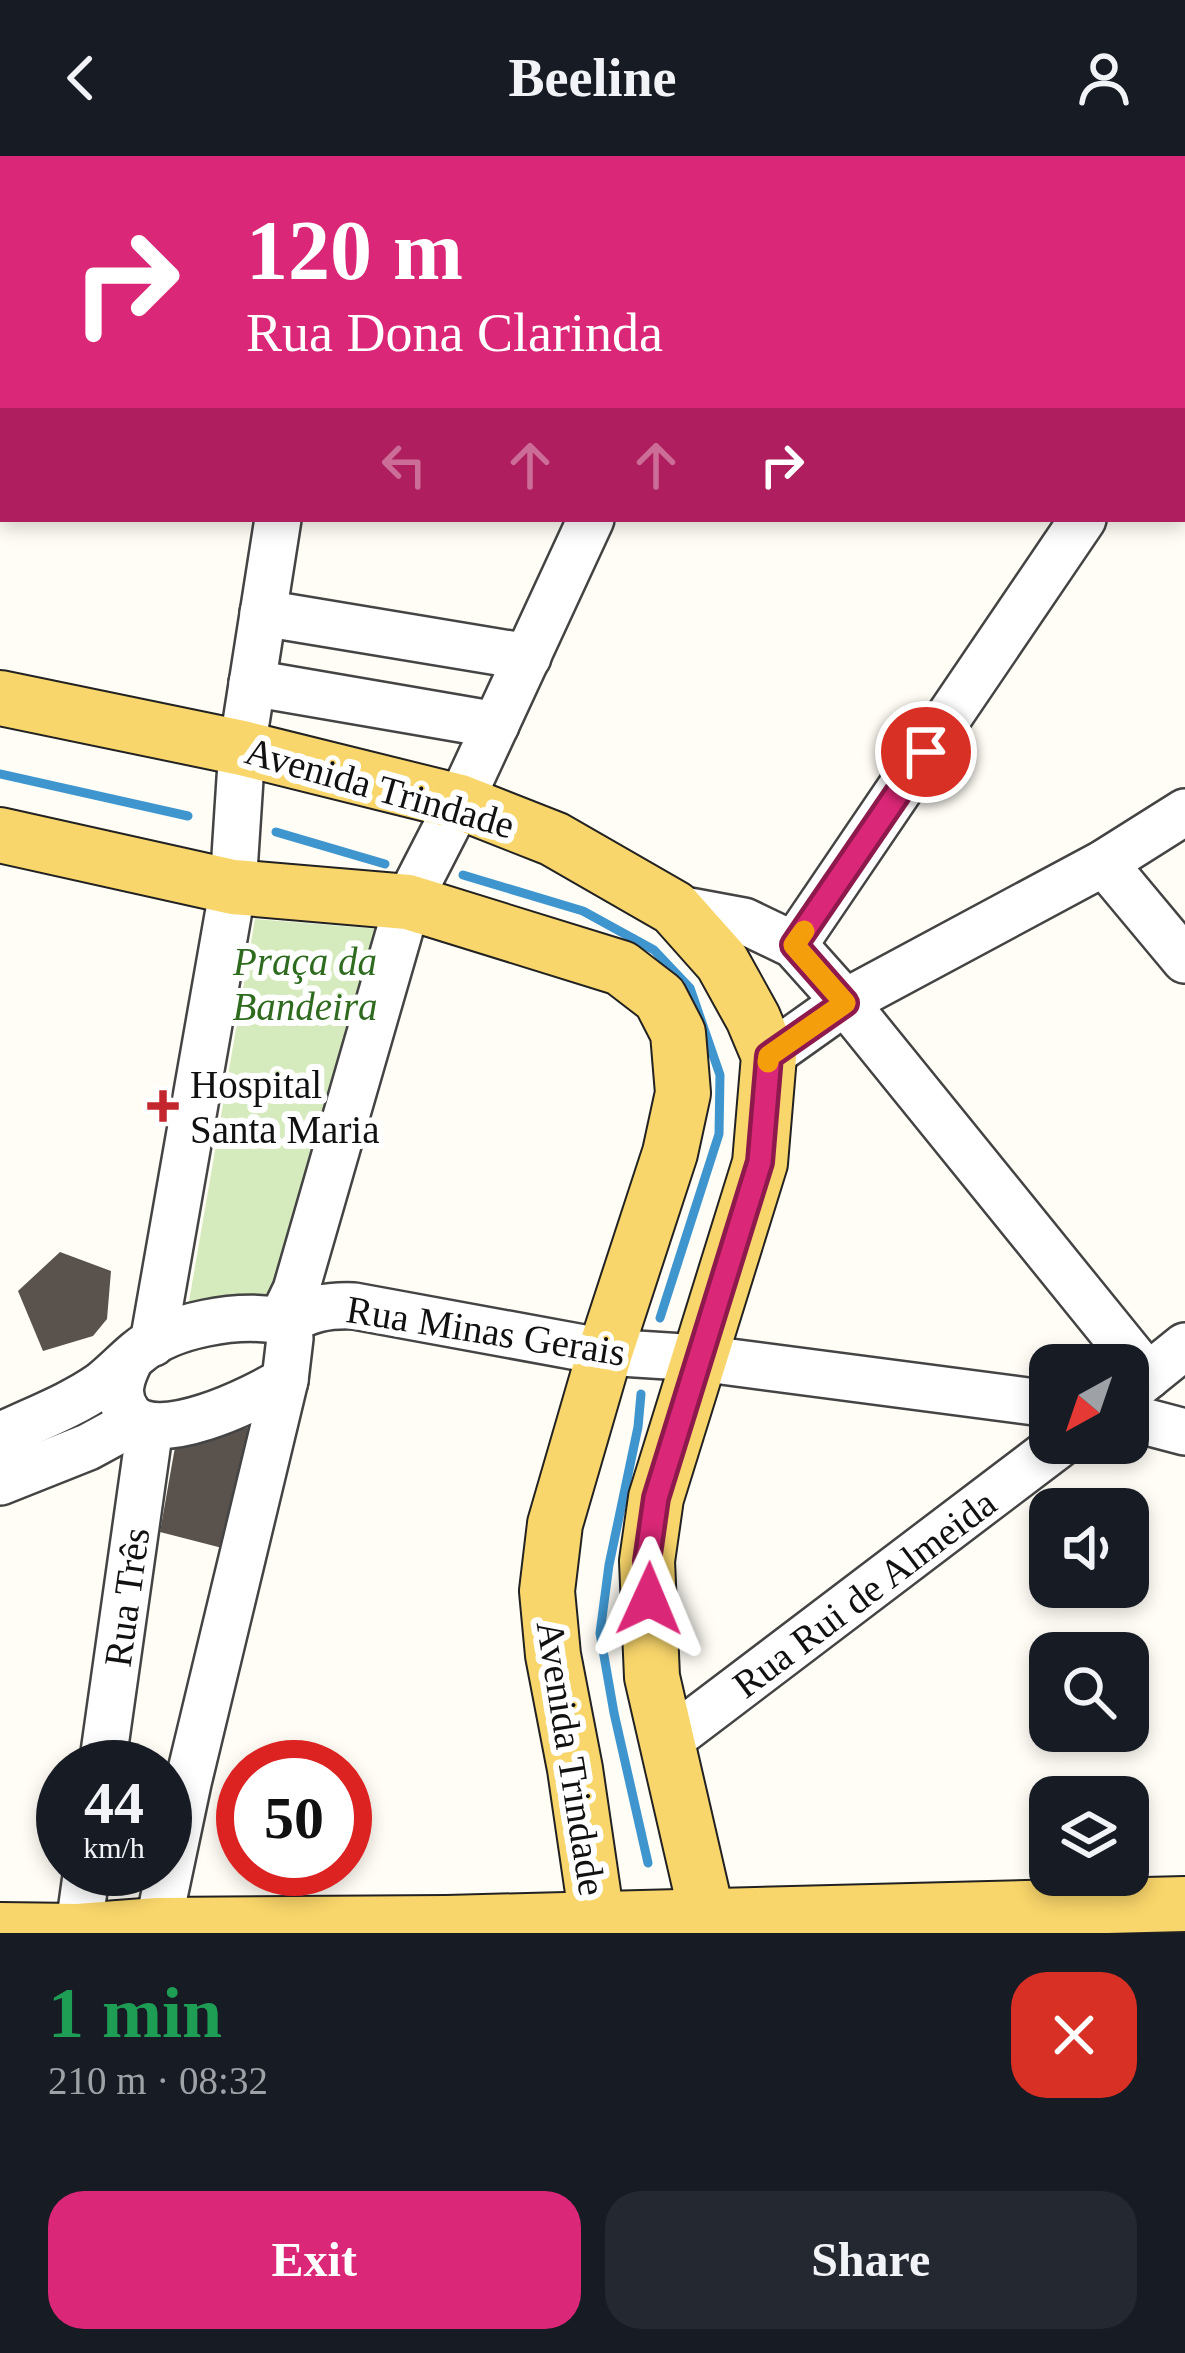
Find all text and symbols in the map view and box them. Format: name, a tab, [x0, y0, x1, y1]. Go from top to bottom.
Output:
icon: back	[48, 45, 114, 111]
icon: person	[1071, 45, 1137, 111]
text: Beeline	[509, 48, 676, 108]
icon: right	[48, 204, 204, 360]
text: 120 m	[246, 204, 463, 297]
text: Rua Dona Clarinda	[246, 303, 663, 363]
icon: left	[371, 432, 437, 498]
icon: ahead	[497, 432, 563, 498]
icon: ahead	[623, 432, 689, 498]
icon: right	[749, 432, 815, 498]
pin	[875, 701, 977, 803]
icon: arrive	[893, 719, 959, 785]
street label: Avenida Trindade	[240, 729, 519, 846]
park label: Praça da Bandeira	[232, 940, 378, 1028]
place label: Hospital Santa Maria	[190, 1063, 380, 1151]
marker: Hospital Santa Maria	[147, 1090, 179, 1122]
street label: Rua Minas Gerais	[343, 1287, 628, 1374]
north arrow	[1029, 1344, 1149, 1464]
map controls	[1029, 1344, 1149, 1896]
street label: Rua Rui de Almeida	[725, 1481, 1004, 1706]
button: sound	[1029, 1488, 1149, 1608]
street label: Rua Três	[95, 1525, 158, 1669]
position arrow	[586, 1536, 712, 1662]
street label: Avenida Trindade	[529, 1618, 614, 1899]
button: search	[1029, 1632, 1149, 1752]
speed limit sign: 50	[216, 1740, 372, 1896]
text: 44	[84, 1770, 144, 1836]
button: layers	[1029, 1776, 1149, 1896]
text: km/h	[83, 1831, 145, 1864]
button: close	[1011, 1972, 1137, 2098]
text: 1 min	[48, 1973, 222, 2053]
text: 210 m · 08:32	[48, 2059, 268, 2102]
button: Exit	[48, 2191, 581, 2329]
button: Share	[605, 2191, 1137, 2329]

